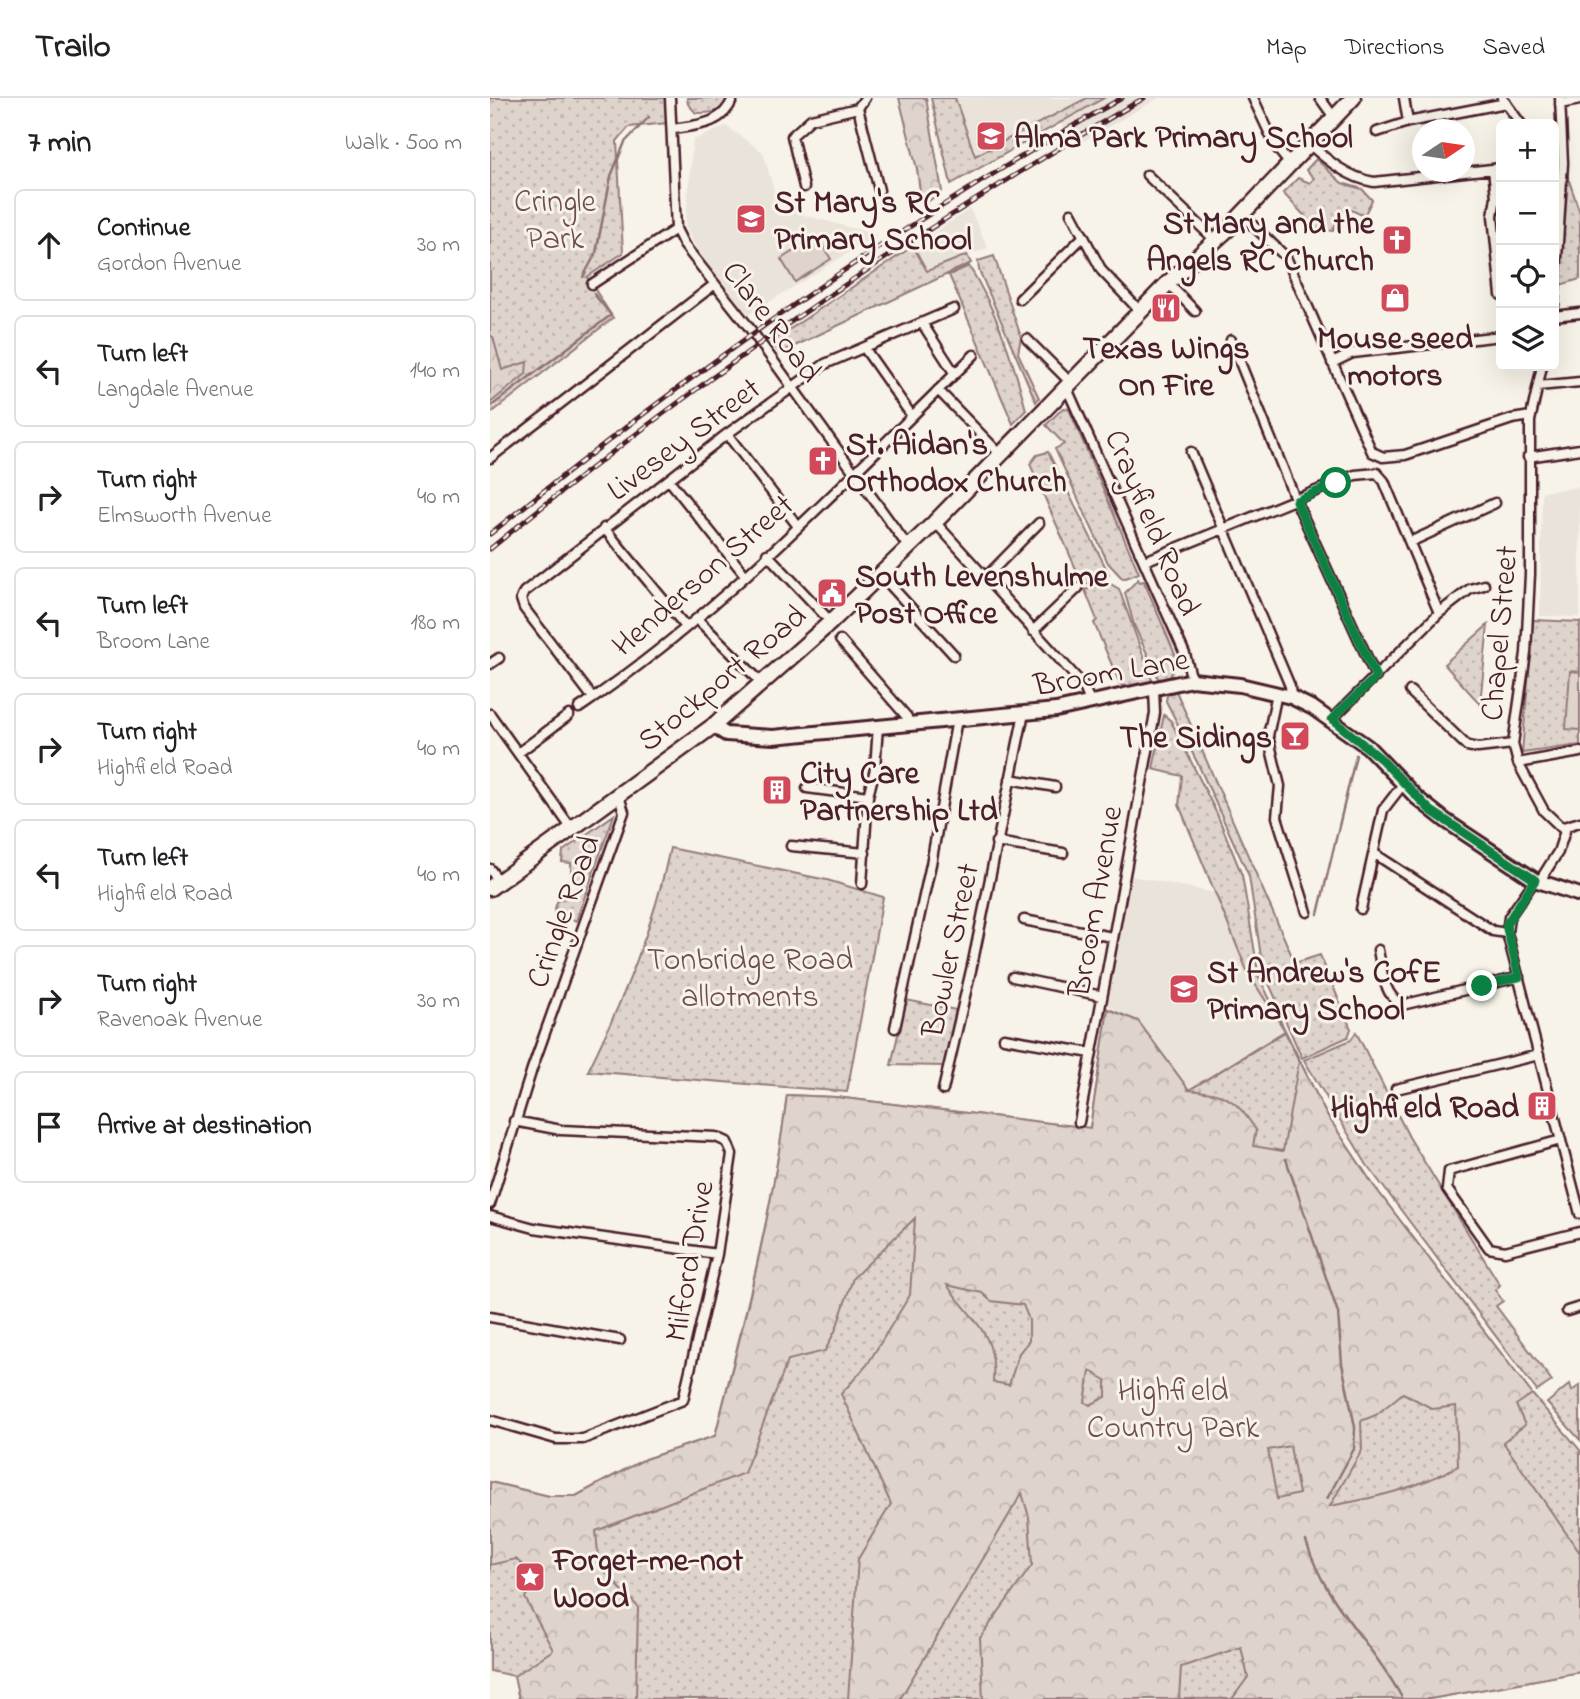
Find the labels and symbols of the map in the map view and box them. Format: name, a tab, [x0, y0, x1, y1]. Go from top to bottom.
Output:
place label: Alma Park Primary School	[1014, 116, 1353, 164]
school or university icon: Alma Park Primary School	[974, 119, 1008, 153]
north arrow	[1412, 119, 1475, 182]
park label: Cringle Park	[514, 180, 597, 264]
place label: St Mary's RC Primary School	[774, 181, 972, 266]
school or university icon: St Mary's RC Primary School	[734, 202, 768, 236]
place label: St Mary and the Angels RC Church	[1146, 202, 1376, 287]
church icon: St Mary and the Angels RC Church	[1380, 223, 1414, 257]
street label: Clare Road	[709, 252, 832, 394]
shop icon: Mouse seed motors	[1378, 281, 1412, 315]
restaurant icon: Texas Wings On Fire	[1149, 291, 1183, 325]
place label: Mouse seed motors	[1317, 317, 1473, 401]
place label: Texas Wings On Fire	[1082, 327, 1250, 411]
street label: Livesey Street	[598, 367, 772, 514]
place label: St. Aidan's Orthodox Church	[846, 423, 1067, 507]
street label: Crayfield Road	[1090, 423, 1211, 624]
church icon: St. Aidan's Orthodox Church	[806, 444, 840, 478]
route start	[1320, 467, 1351, 498]
street label: Henderson Street	[603, 484, 806, 669]
street label: Chapel Street	[1470, 543, 1533, 723]
place label: South Levenshulme Post Office	[855, 555, 1110, 639]
public building icon: South Levenshulme Post Office	[815, 576, 849, 610]
street label: Stockport Road	[628, 595, 818, 765]
street label: Broom Lane	[1029, 638, 1194, 711]
place label: The Sidings	[1120, 716, 1272, 764]
bar icon: The Sidings	[1278, 719, 1312, 753]
place label: City Care Partnership Ltd	[800, 752, 998, 836]
building icon: City Care Partnership Ltd	[760, 773, 794, 807]
street label: Broom Avenue	[1057, 802, 1137, 1002]
street label: Cringle Road	[516, 829, 615, 995]
street label: Bowler Street	[911, 859, 994, 1043]
park label: Tonbridge Road allotments	[647, 938, 853, 1022]
place label: St Andrew's CofE Primary School	[1207, 951, 1441, 1036]
route end	[1466, 970, 1497, 1001]
school or university icon: St Andrew's CofE Primary School	[1167, 972, 1201, 1006]
place label: Highfield Road	[1330, 1086, 1519, 1134]
building icon: Highfield Road	[1525, 1089, 1559, 1123]
street label: Milford Drive	[654, 1177, 729, 1346]
park label: Highfield Country Park	[1087, 1369, 1260, 1453]
place label: Forget-me-not Wood	[551, 1539, 743, 1623]
place icon: Forget-me-not Wood	[513, 1560, 547, 1594]

